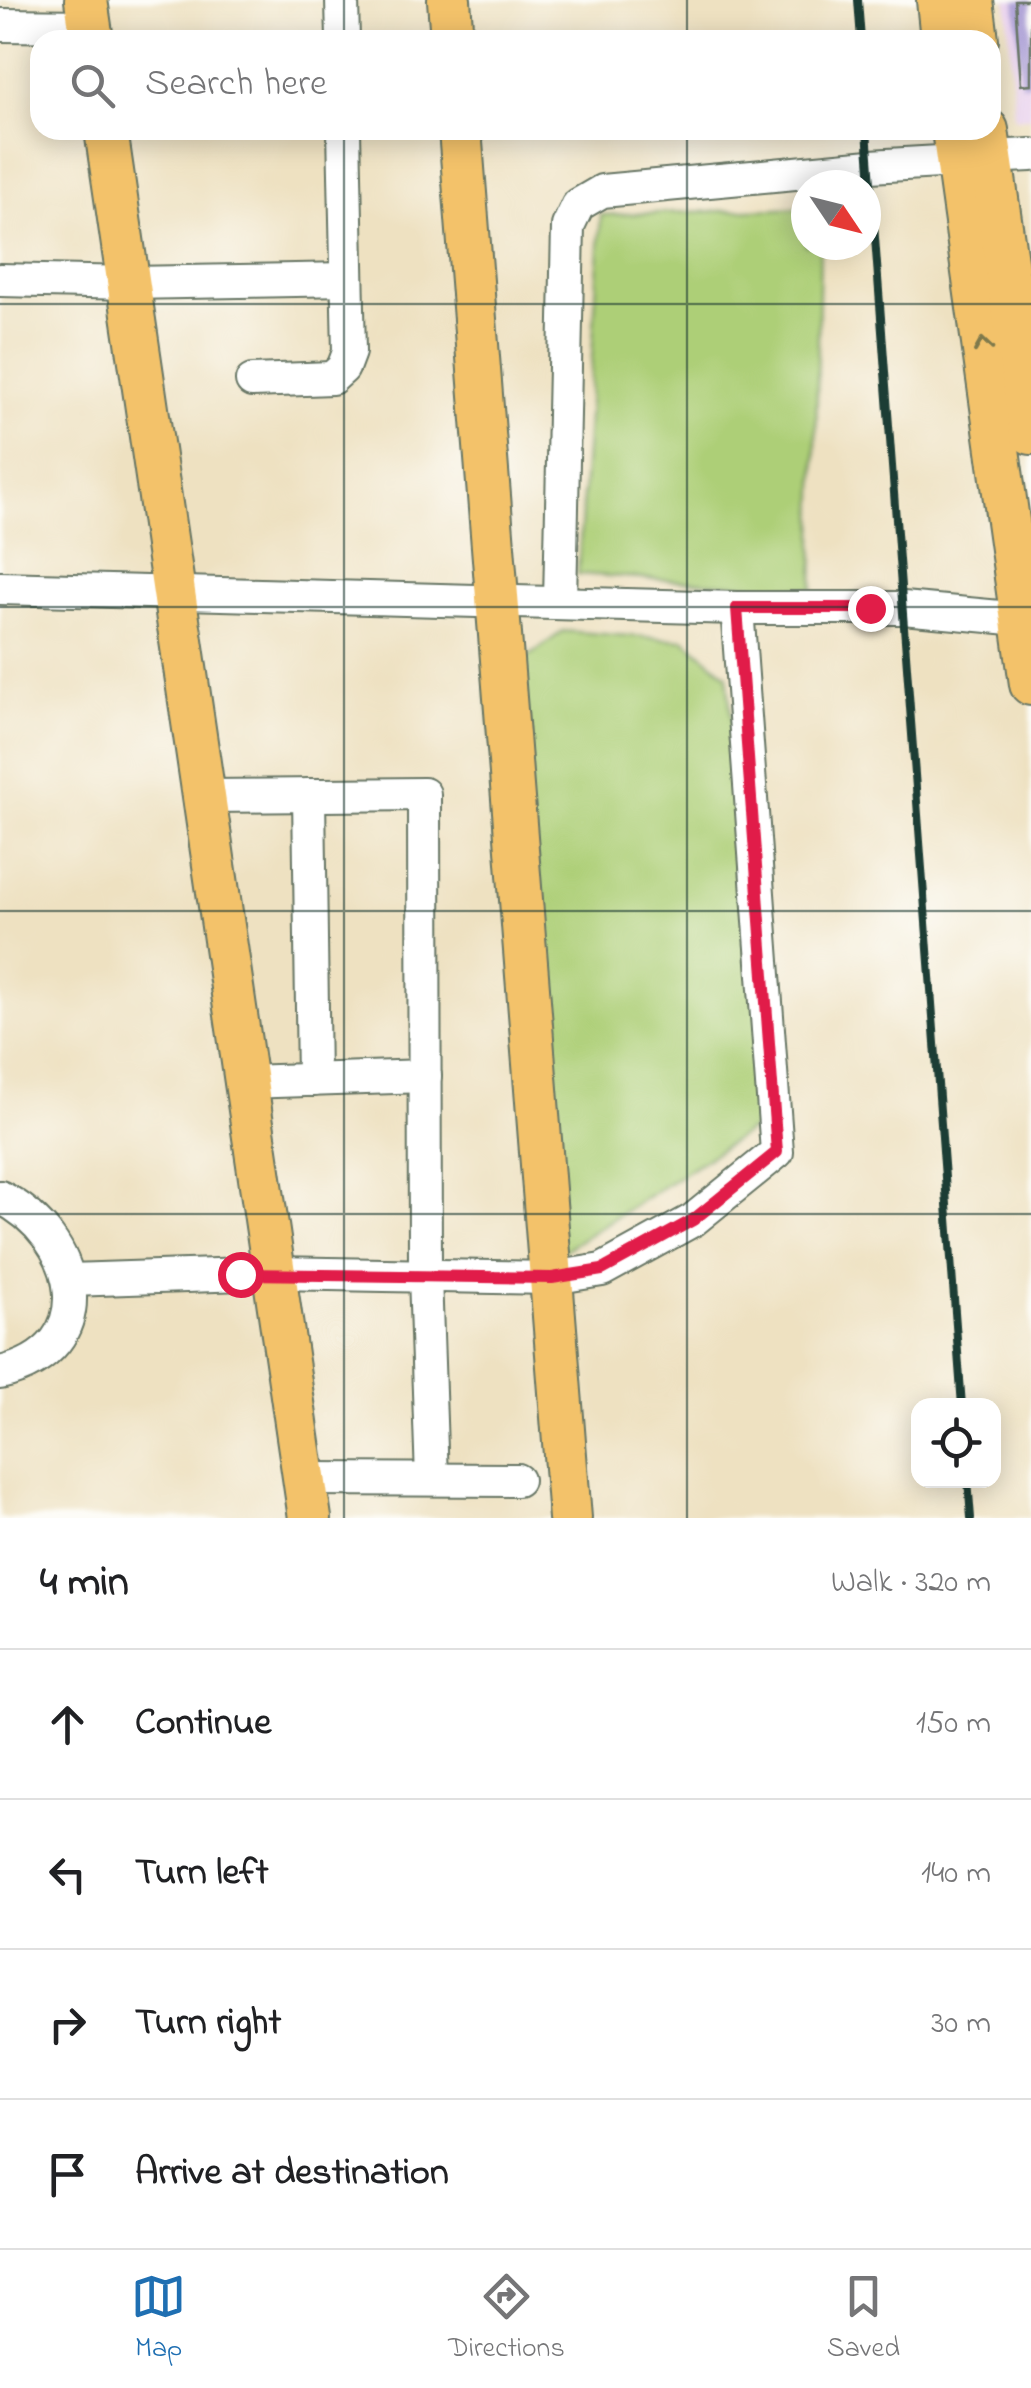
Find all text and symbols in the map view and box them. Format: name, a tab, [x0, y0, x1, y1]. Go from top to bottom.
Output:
search box	[30, 30, 1001, 140]
text: Search here	[145, 57, 327, 113]
icon: search	[65, 58, 120, 113]
north arrow	[791, 170, 881, 260]
one-way arrow	[973, 337, 994, 353]
route end	[848, 586, 894, 632]
route start	[218, 1252, 264, 1298]
map controls	[911, 1398, 1001, 1488]
button: locate	[911, 1398, 1001, 1488]
text: 4 min	[40, 1553, 129, 1614]
text: Walk · 320 m	[831, 1560, 991, 1607]
text: Continue	[135, 1696, 271, 1752]
icon: ahead	[40, 1697, 95, 1752]
text: 150 m	[916, 1701, 991, 1748]
text: Turn left	[135, 1846, 268, 1902]
icon: left	[40, 1847, 95, 1902]
text: 140 m	[921, 1851, 991, 1898]
text: Turn right	[135, 1996, 281, 2052]
icon: right	[40, 1997, 95, 2052]
text: 30 m	[931, 2001, 991, 2048]
text: Arrive at destination	[135, 2146, 449, 2202]
icon: arrive	[40, 2147, 95, 2202]
tab: Map	[131, 2269, 186, 2370]
tab: Directions	[448, 2269, 565, 2370]
tab: Saved	[827, 2269, 900, 2370]

